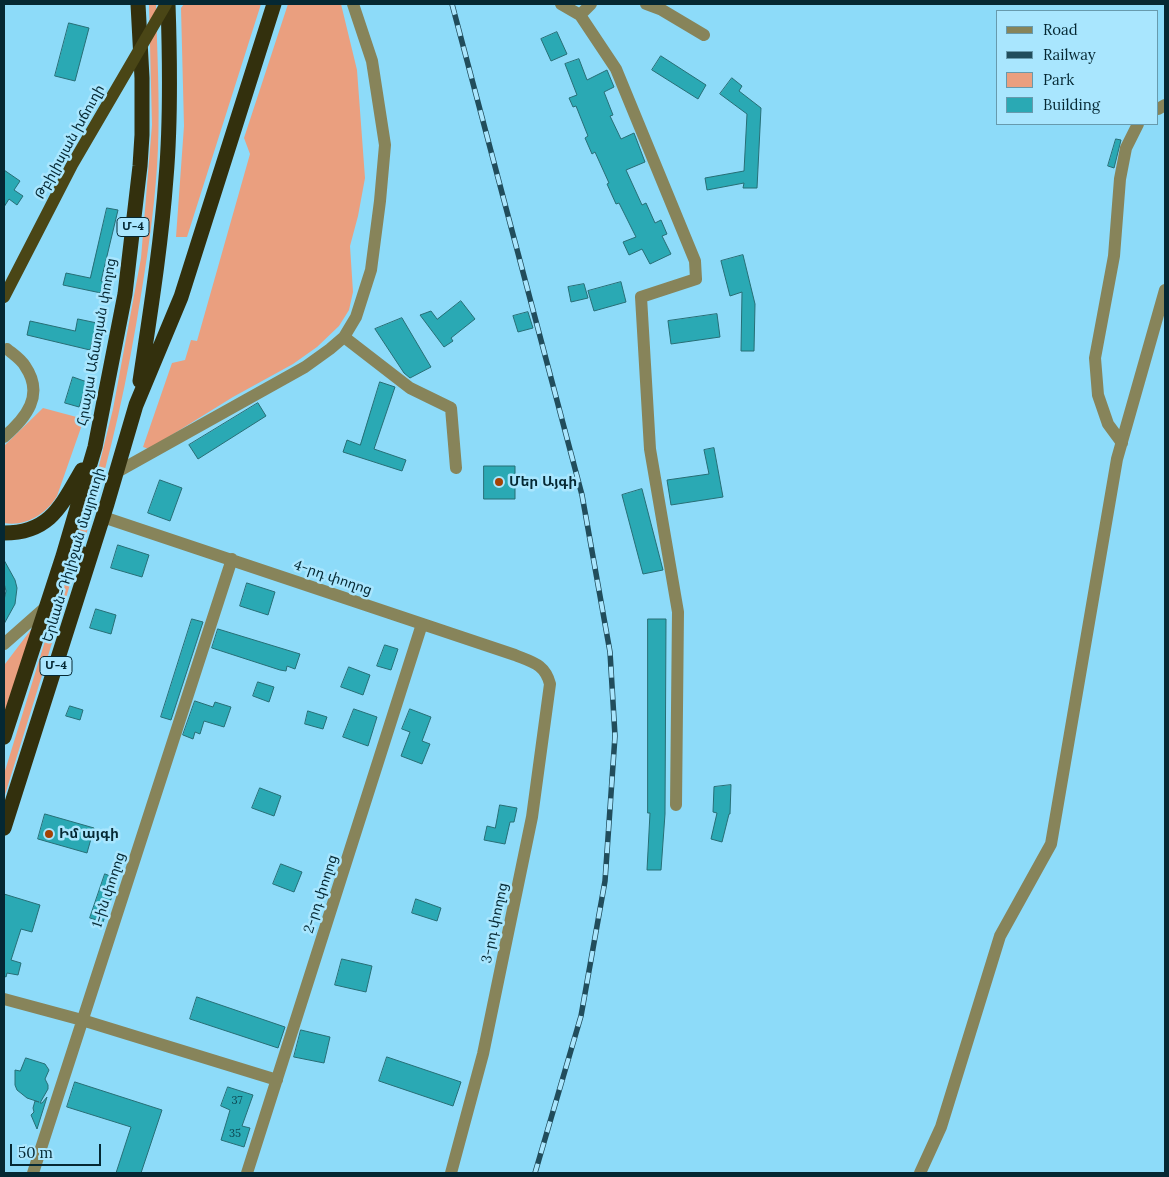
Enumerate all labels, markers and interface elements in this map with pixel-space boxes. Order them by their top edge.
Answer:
legend [996,10,1159,125]
text: Road [1043,20,1078,39]
text: Railway [1043,45,1096,64]
text: Park [1043,70,1074,89]
street label: Թբիլիսյան խճուղի [32,82,108,202]
text: Building [1043,95,1100,114]
road number: Մ-4 [117,218,149,236]
street label: Հրաչյա Աճառյան փողոց [74,257,120,427]
street label: Երևան-Դիլիջան մայրուղի [39,466,109,644]
place label: Մեր Այգի [509,474,577,490]
marker: Մեր Այգի [493,476,505,488]
street label: 4-րդ փողոց [292,557,374,599]
road number: Մ-4 [40,656,72,676]
place label: Իմ այգի [59,826,119,842]
marker: Իմ այգի [43,828,55,840]
street label: 1-ին փողոց [89,850,129,930]
street label: 2-րդ փողոց [300,853,342,935]
street label: 3-րդ փողոց [478,881,512,965]
house number: 37 [232,1094,242,1108]
house number: 35 [229,1127,241,1141]
scale bar [12,1134,104,1166]
text: 50 m [18,1143,53,1162]

